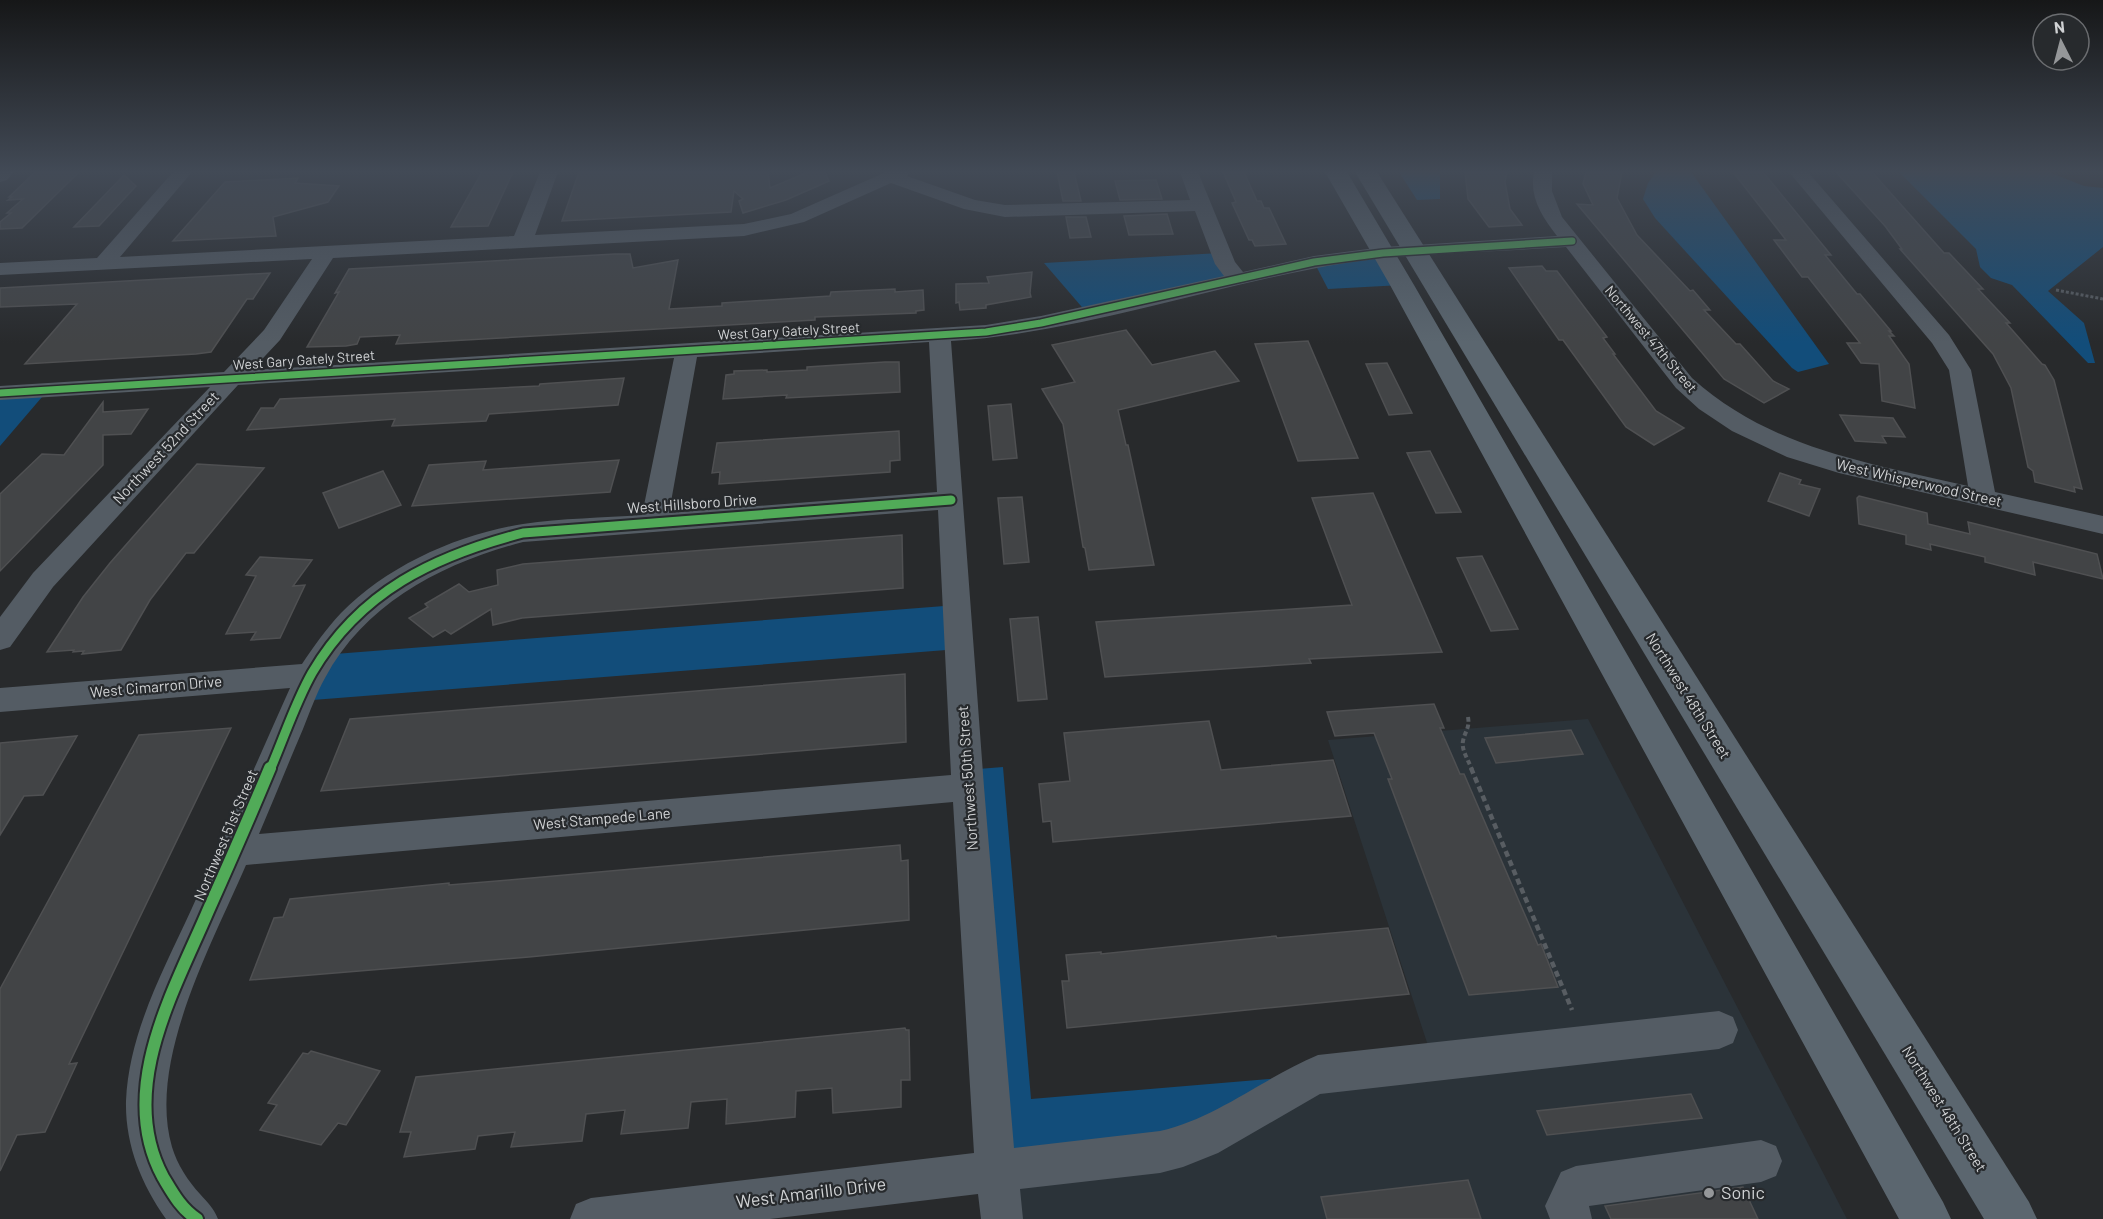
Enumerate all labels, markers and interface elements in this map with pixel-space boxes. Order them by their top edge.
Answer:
north arrow [2031,12,2091,72]
text: N [2053,17,2066,37]
street label: Northwest 47th Street [1602,282,1701,396]
street label: West Gary Gately Street [717,318,861,343]
street label: West Gary Gately Street [232,346,376,373]
street label: Northwest 52nd Street [108,387,222,507]
street label: West Whisperwood Street [1835,454,2004,510]
street label: West Hillsboro Drive [626,489,757,517]
street label: Northwest 48th Street [1643,629,1735,762]
street label: West Cimarron Drive [89,671,223,701]
street label: Northwest 50th Street [953,705,981,851]
street label: Northwest 51st Street [189,766,261,903]
street label: West Stampede Lane [533,803,671,833]
street label: Northwest 48th Street [1899,1042,1991,1175]
street label: West Amarillo Drive [735,1172,887,1212]
place label: Sonic [1721,1181,1765,1203]
marker: Sonic [1702,1186,1716,1200]

